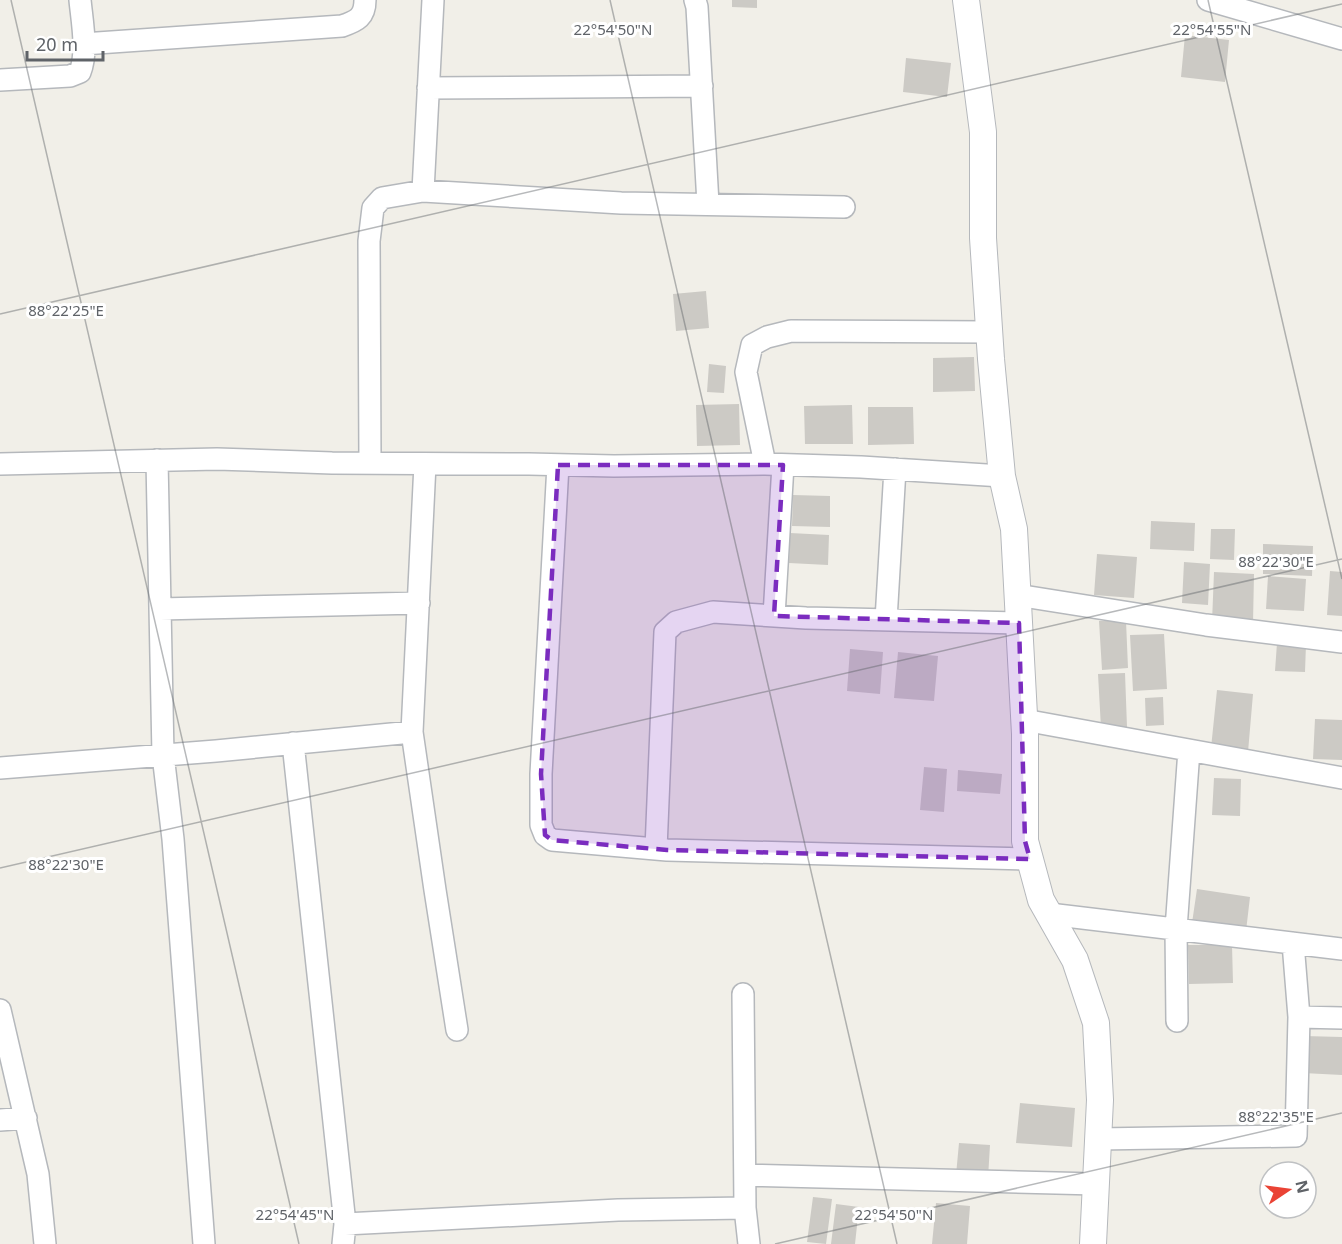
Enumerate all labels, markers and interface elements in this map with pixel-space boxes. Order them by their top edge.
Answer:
text: 22°54'50"N [574,19,652,39]
text: 22°54'55"N [1173,19,1251,39]
scale bar [27,24,104,62]
text: 20 m [36,32,78,56]
text: 88°22'25"E [28,300,104,320]
text: 88°22'30"E [1238,551,1314,571]
text: 88°22'30"E [28,854,104,874]
text: 88°22'35"E [1238,1106,1314,1126]
north arrow [1258,1160,1318,1220]
text: N [1290,1178,1315,1195]
text: 22°54'45"N [256,1204,334,1224]
text: 22°54'50"N [855,1204,933,1224]

